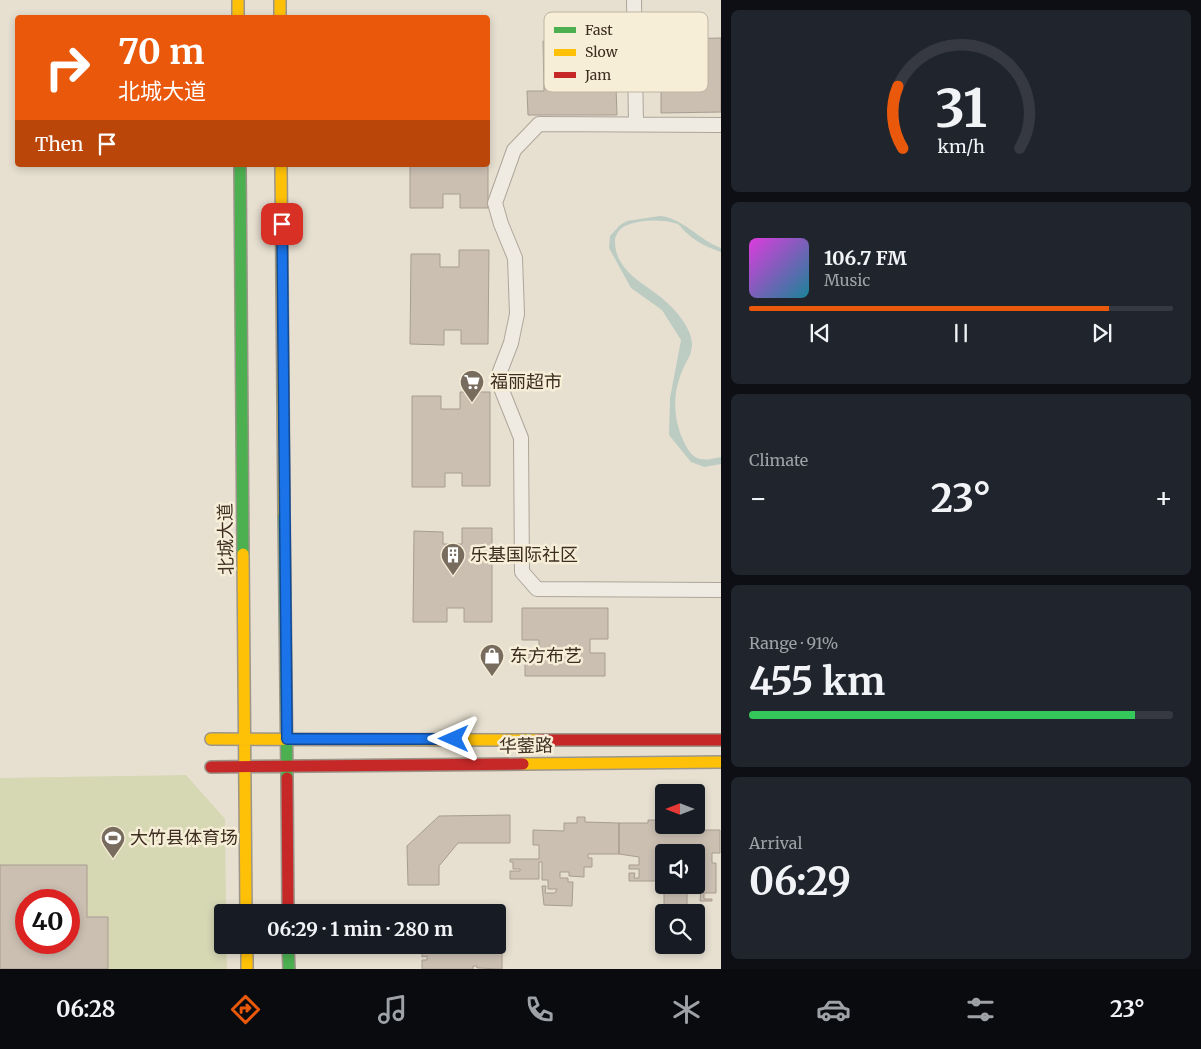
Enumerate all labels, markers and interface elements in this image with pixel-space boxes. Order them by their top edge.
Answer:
legend [544,12,708,92]
text: Fast [585,21,613,39]
text: 70 m [118,30,205,74]
icon: right [35,35,100,100]
text: Slow [585,43,618,61]
text: Jam [584,66,611,84]
text: 31 [935,76,987,141]
text: 北城大道 [118,77,206,105]
icon: arrive [93,130,121,158]
text: Then [35,132,83,156]
text: km/h [937,135,985,158]
pin [261,203,303,245]
icon: arrive [268,210,296,238]
text: 106.7 FM [824,246,907,270]
text: Music [824,270,870,290]
icon: previous [806,319,834,347]
icon: pause [947,319,975,347]
icon: next [1088,319,1116,347]
supermarket icon: 福丽超市 [459,369,485,403]
place label: 福丽超市 [490,370,562,393]
text: Climate [749,450,808,470]
text: 23° [931,475,991,522]
text: − [749,480,768,516]
text: + [1154,480,1173,516]
street label: 北城大道 [213,503,238,575]
building icon: 乐基国际社区 [440,542,466,576]
place label: 乐基国际社区 [470,543,578,566]
text: Range · 91% [749,633,838,653]
shop icon: 东方布艺 [479,643,505,677]
place label: 东方布艺 [510,644,582,667]
text: 455 km [749,658,885,705]
position arrow [427,712,479,764]
street label: 华蓥路 [499,734,553,757]
north arrow [655,784,705,834]
map controls [655,784,705,954]
sports icon: 大竹县体育场 [100,825,126,859]
place label: 大竹县体育场 [130,826,238,849]
text: Arrival [749,833,802,853]
button: sound [655,844,705,894]
text: 06:29 [749,858,851,905]
speed limit sign: 40 [15,889,80,954]
button: search [655,904,705,954]
text: 06:29 · 1 min · 280 m [267,917,453,941]
icon: directions [228,992,263,1027]
icon: music [375,992,410,1027]
icon: phone [522,992,557,1027]
icon: climate [669,992,704,1027]
icon: car [816,992,851,1027]
icon: filters [963,992,998,1027]
text: 06:28 [56,995,115,1023]
text: 23° [1110,995,1145,1023]

